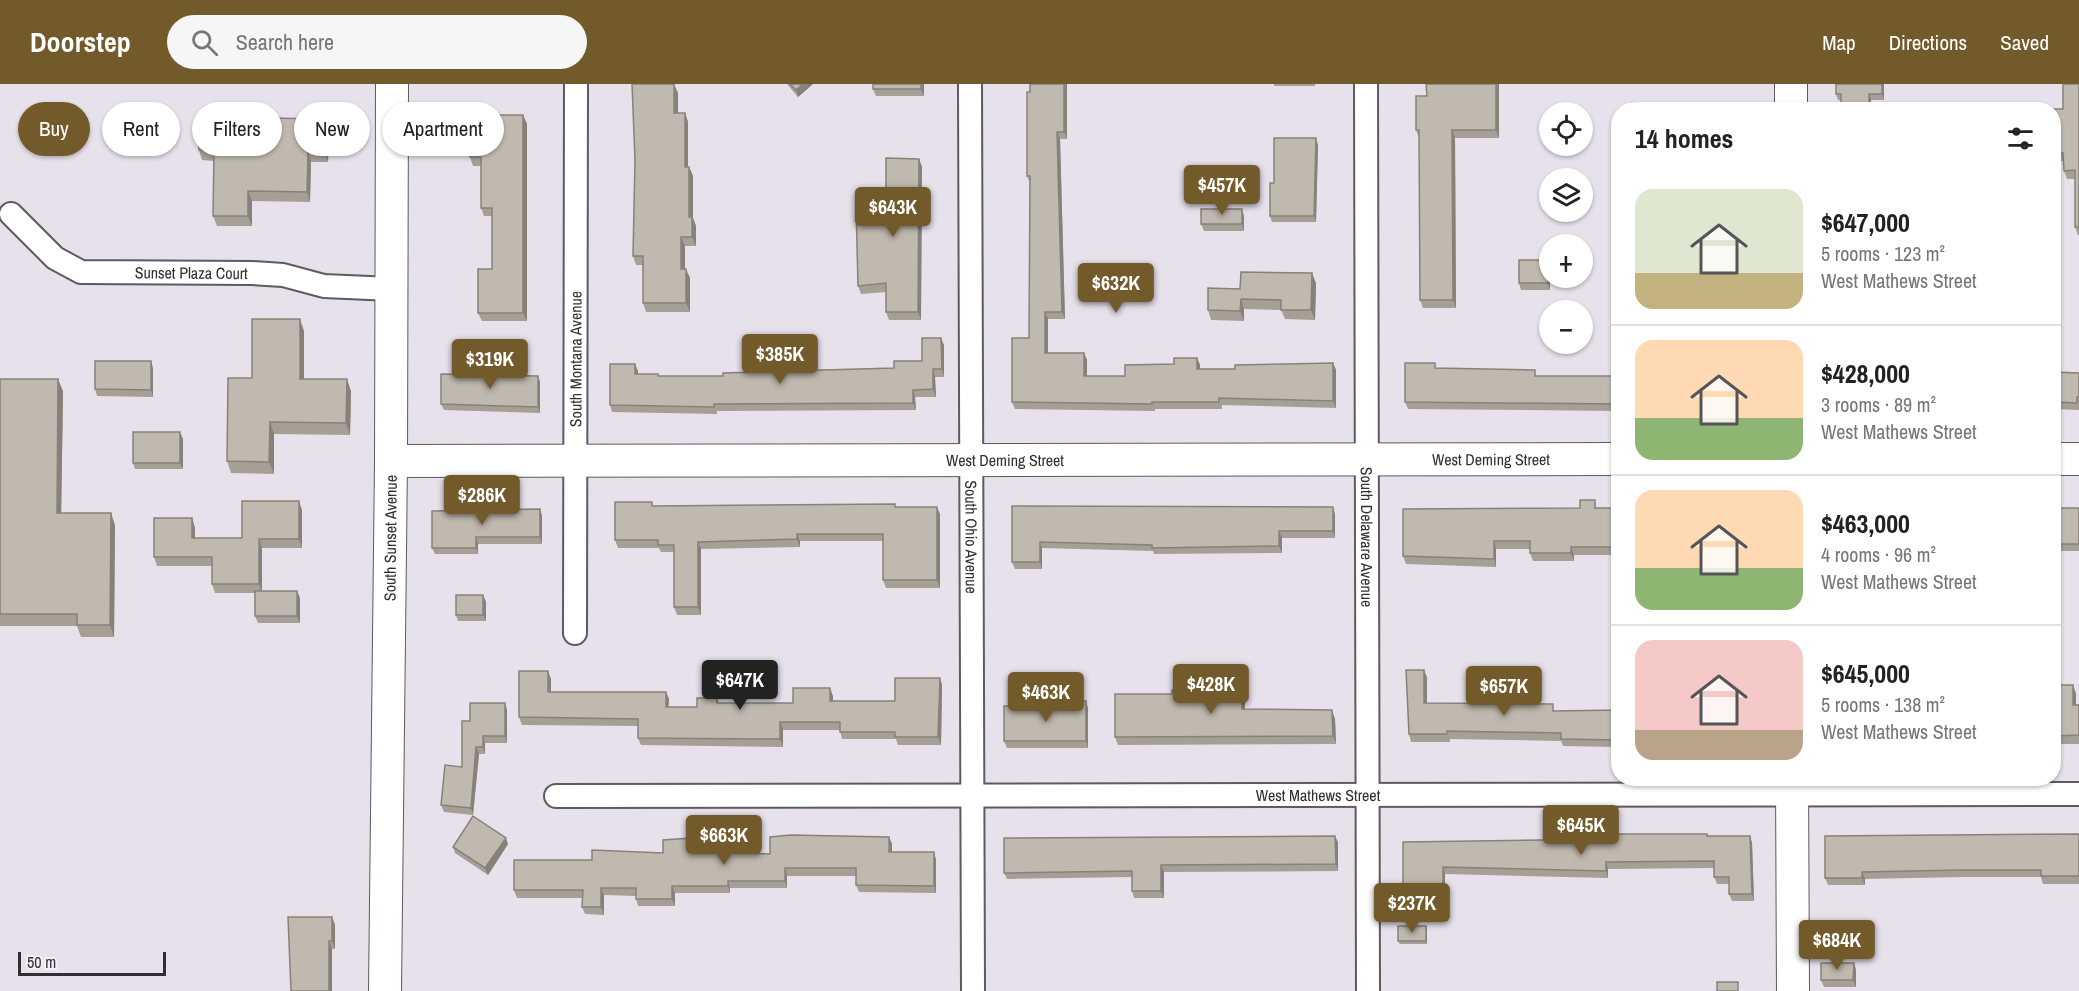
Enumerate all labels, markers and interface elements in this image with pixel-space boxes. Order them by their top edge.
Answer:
search box [167,15,587,69]
text: Doorstep [30,23,131,61]
icon: search [188,26,221,59]
text: Search here [236,27,334,57]
text: Map [1822,28,1856,57]
text: Directions [1889,28,1967,57]
text: Saved [2000,28,2049,57]
chip: Buy [18,102,90,156]
chip: Rent [102,102,180,156]
chip: Filters [192,102,282,156]
chip: New [294,102,370,156]
chip: Apartment [382,102,504,156]
map controls [1539,102,1593,354]
button: locate [1539,102,1593,156]
text: 14 homes [1635,121,1733,156]
icon: filters [2004,122,2037,155]
pin: $457K [1180,165,1264,216]
button: layers [1539,168,1593,222]
text: $457K [1198,171,1246,198]
pin: $643K [851,187,935,238]
text: $643K [869,193,917,220]
text: $647,000 [1821,205,1910,240]
icon: home [1683,213,1755,285]
button: + [1539,234,1593,288]
text: 5 rooms · 123 m² [1821,240,1945,267]
street label: Sunset Plaza Court [135,261,248,284]
pin: $632K [1074,263,1158,314]
text: West Mathews Street [1821,267,1977,294]
text: $632K [1092,269,1140,296]
street label: South Montana Avenue [564,291,587,427]
button: − [1539,300,1593,354]
pin: $385K [738,334,822,385]
pin: $319K [448,339,532,390]
text: $385K [756,340,804,367]
text: $319K [466,345,514,372]
text: $428,000 [1821,356,1910,391]
icon: home [1683,364,1755,436]
text: 3 rooms · 89 m² [1821,391,1936,418]
text: West Mathews Street [1821,418,1977,445]
street label: West Deming Street [1432,448,1550,470]
street label: West Deming Street [946,449,1064,471]
street label: South Delaware Avenue [1356,467,1378,607]
street label: South Sunset Avenue [378,475,402,601]
pin: $286K [440,475,524,526]
street label: South Ohio Avenue [960,480,983,594]
text: $286K [458,481,506,508]
text: $463,000 [1821,506,1910,541]
icon: home [1683,514,1755,586]
text: 4 rooms · 96 m² [1821,541,1936,568]
text: West Mathews Street [1821,568,1977,595]
text: $645,000 [1821,656,1910,691]
pin: $647K [698,660,782,711]
pin: $428K [1169,664,1253,715]
icon: home [1683,664,1755,736]
text: $647K [716,666,764,693]
pin: $657K [1462,666,1546,717]
text: $428K [1187,670,1235,697]
pin: $463K [1004,672,1088,723]
text: $657K [1480,672,1528,699]
text: $463K [1022,678,1070,705]
text: 5 rooms · 138 m² [1821,691,1945,718]
text: West Mathews Street [1821,718,1977,745]
street label: West Mathews Street [1256,784,1381,806]
pin: $645K [1539,805,1623,856]
text: $645K [1557,811,1605,838]
pin: $663K [682,815,766,866]
text: $663K [700,821,748,848]
pin: $237K [1370,883,1454,934]
text: $237K [1388,889,1436,916]
pin: $684K [1795,920,1879,971]
text: $684K [1813,926,1861,953]
scale bar [18,949,166,976]
text: 50 m [27,951,56,973]

